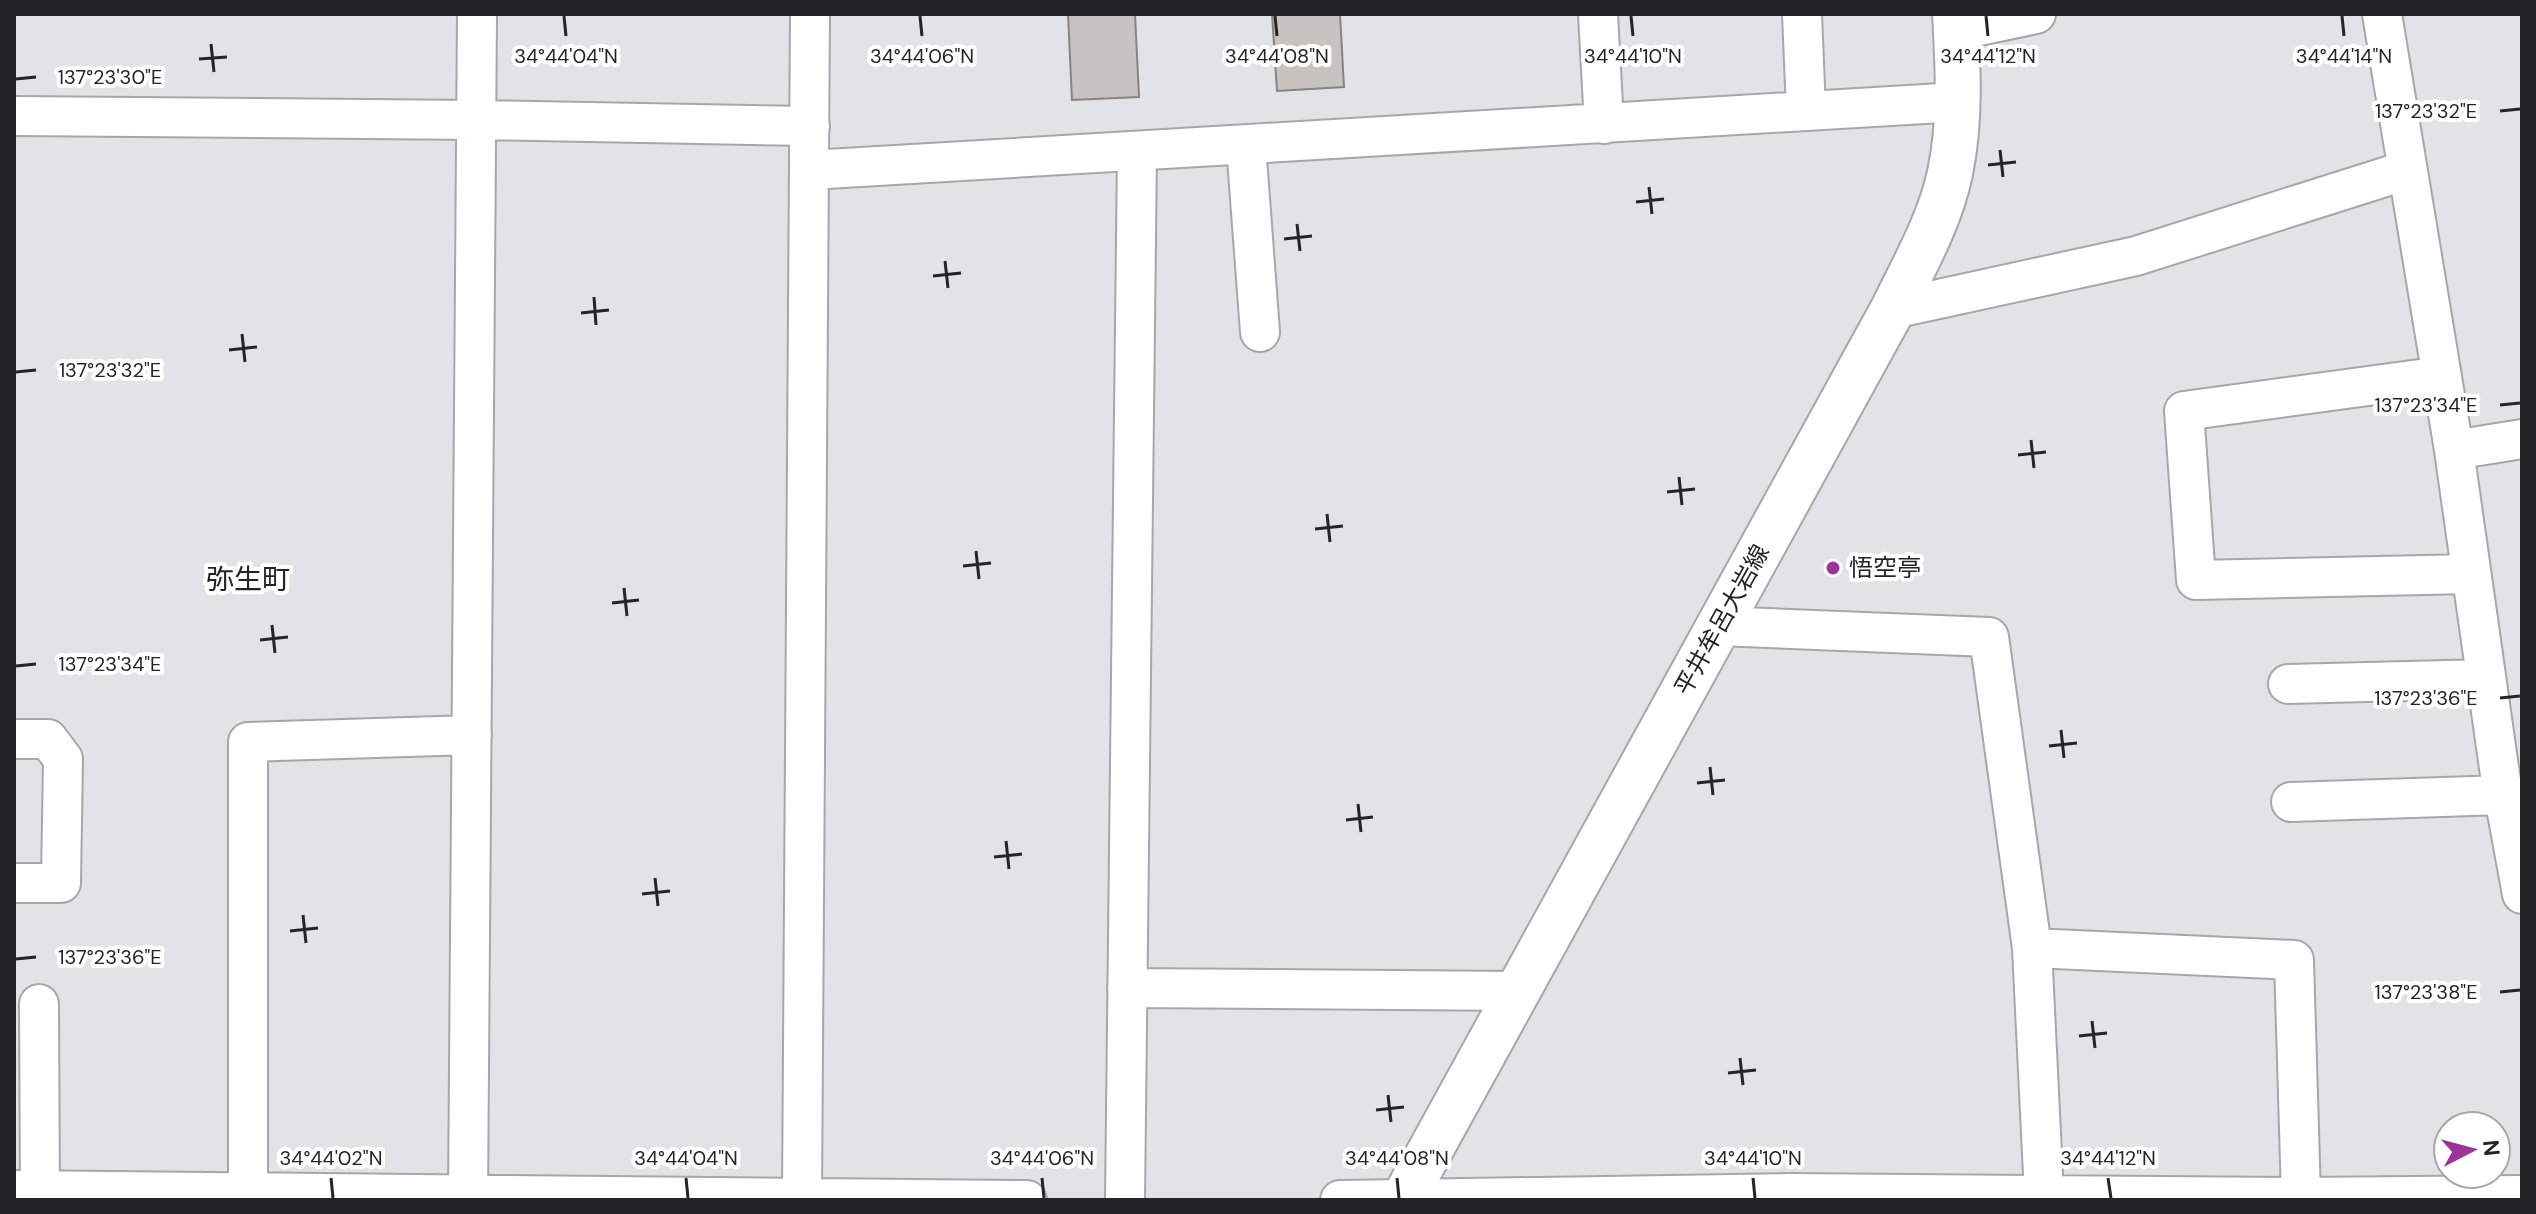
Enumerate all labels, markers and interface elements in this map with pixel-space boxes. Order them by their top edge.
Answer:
text: 34°44'04"N [514,43,618,69]
text: 34°44'06"N [870,43,974,69]
text: 34°44'08"N [1225,43,1329,69]
text: 34°44'10"N [1584,43,1682,69]
text: 34°44'12"N [1940,43,2036,69]
text: 34°44'14"N [2296,43,2392,69]
text: 137°23'30"E [58,64,162,90]
text: 137°23'32"E [2375,98,2477,124]
text: 137°23'32"E [59,357,161,383]
text: 137°23'34"E [2375,392,2477,418]
street label: 平井牟呂大岩線 [1667,539,1776,701]
place label: 悟空亭 [1849,552,1921,583]
marker: 悟空亭 [1824,559,1842,577]
district label: 弥生町 [206,561,290,598]
text: 137°23'34"E [59,651,161,677]
text: 137°23'36"E [2374,685,2478,711]
text: 137°23'36"E [58,944,162,970]
text: 137°23'38"E [2375,979,2477,1005]
north arrow [2432,1110,2512,1190]
text: N [2476,1138,2507,1157]
text: 34°44'02"N [280,1145,382,1171]
text: 34°44'04"N [634,1145,738,1171]
text: 34°44'06"N [990,1145,1094,1171]
text: 34°44'08"N [1345,1145,1449,1171]
text: 34°44'10"N [1704,1145,1802,1171]
text: 34°44'12"N [2060,1145,2156,1171]

